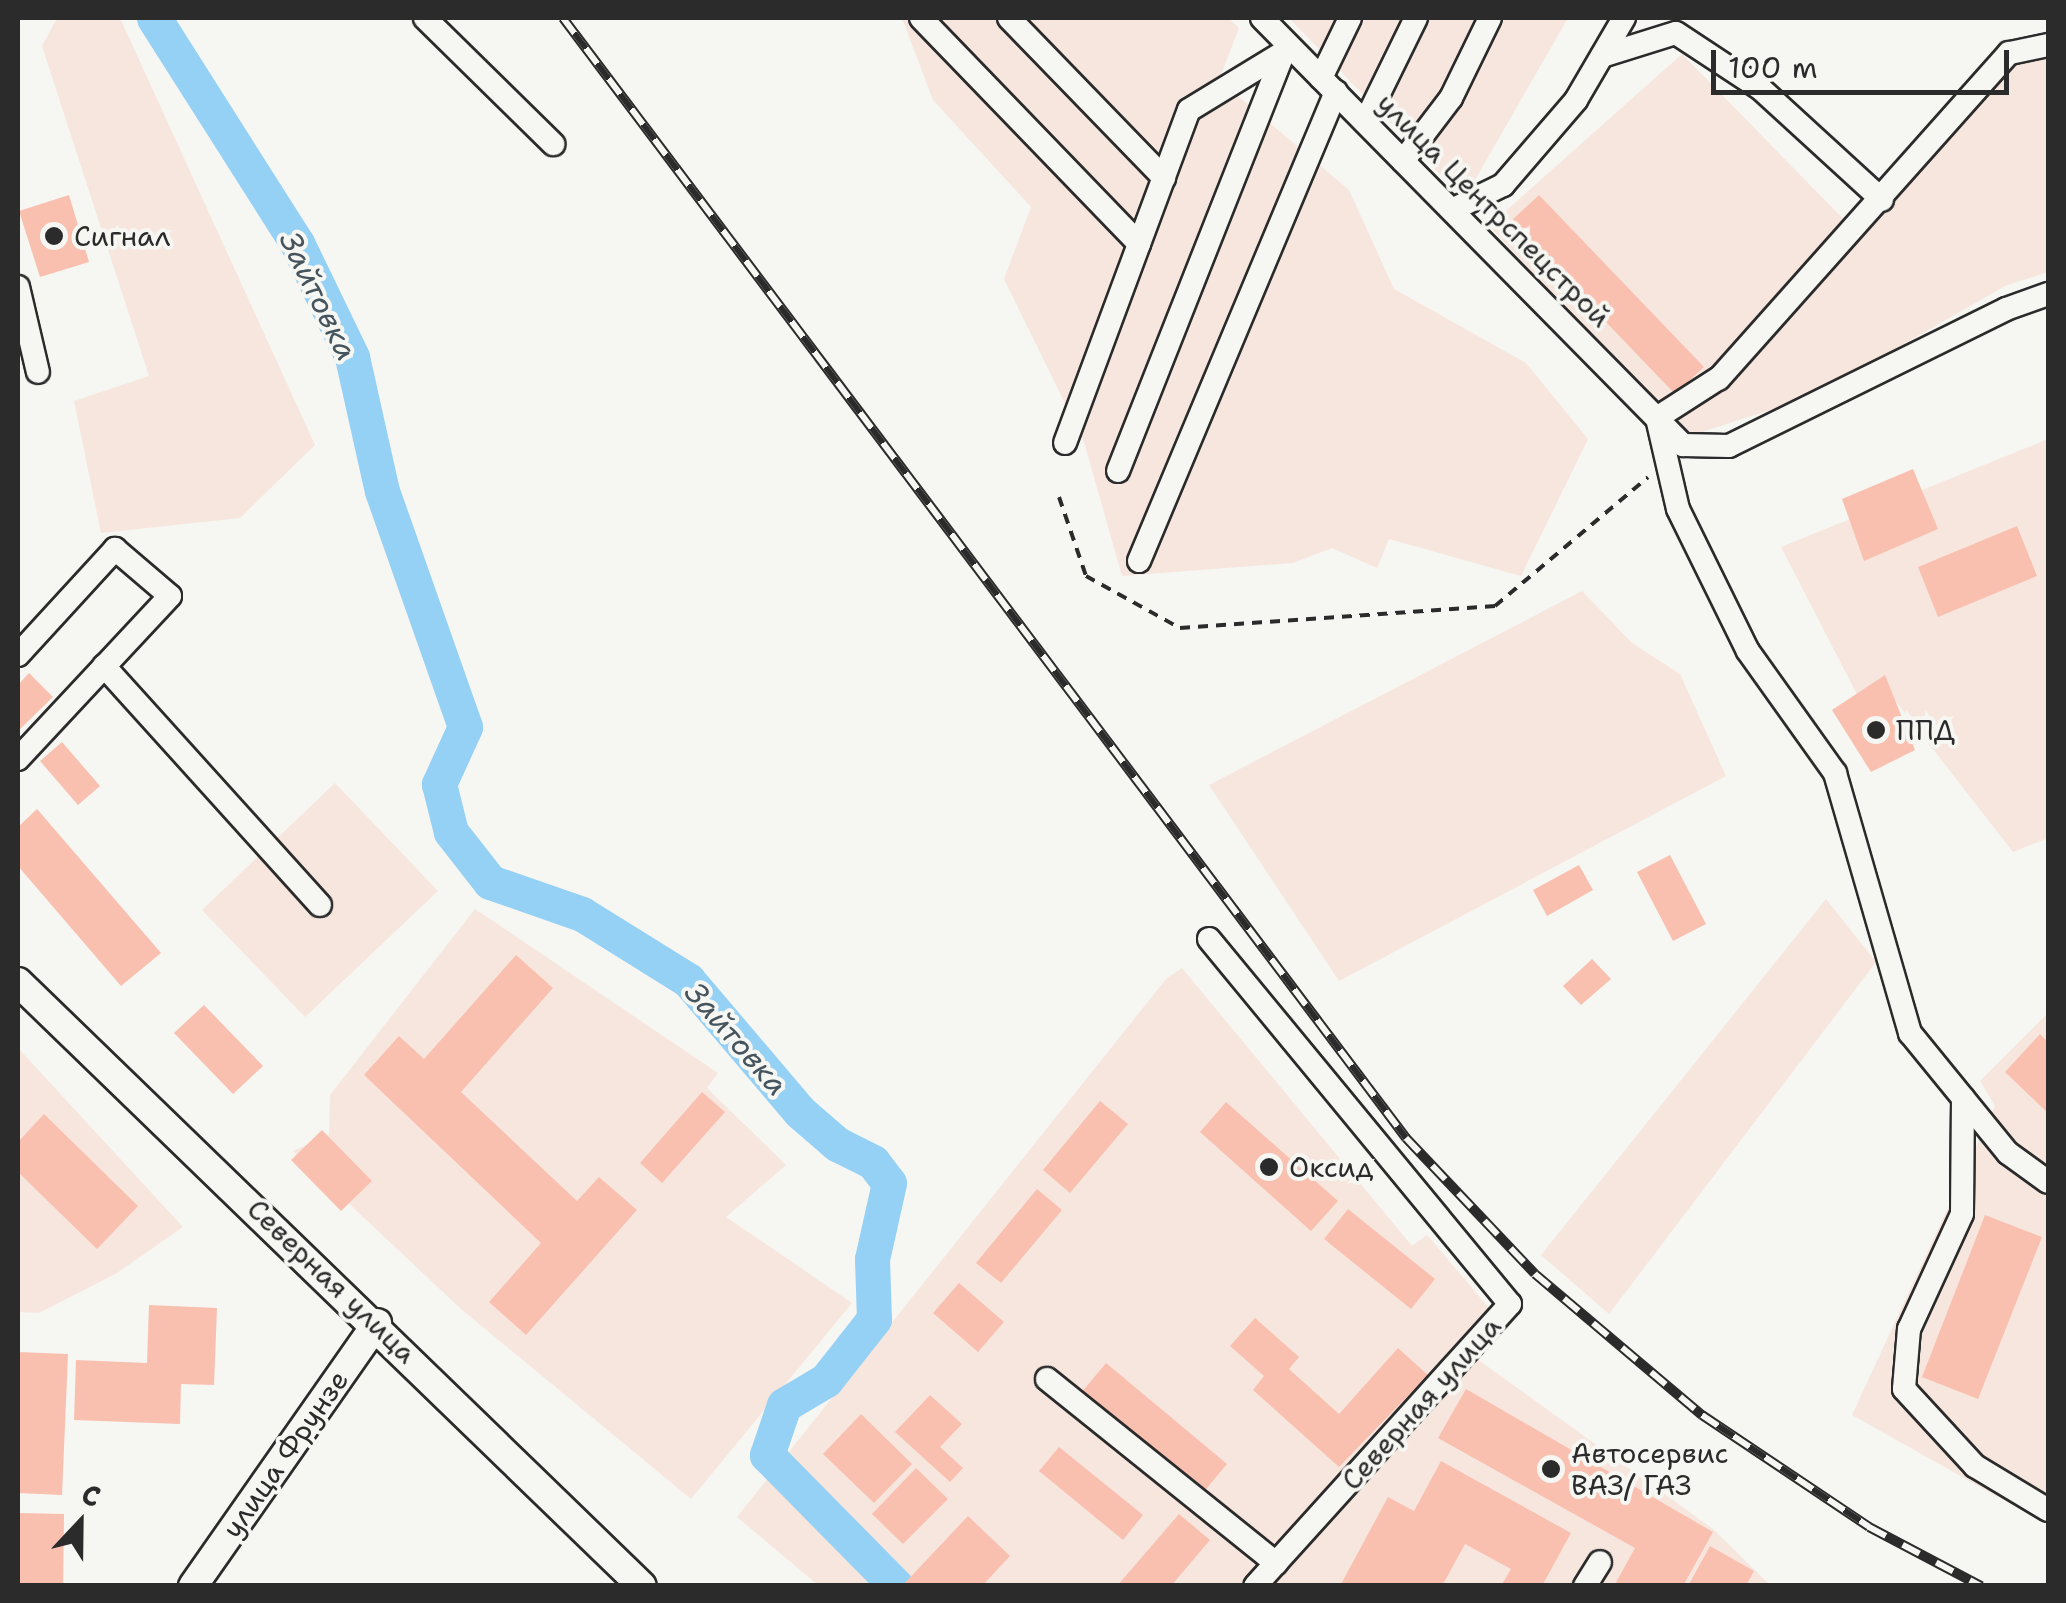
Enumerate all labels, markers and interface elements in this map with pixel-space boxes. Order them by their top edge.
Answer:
scale bar [1716,30,2014,92]
text: 100 m [1728,47,1818,88]
street label: улица Центрспецстрой [1370,86,1618,334]
place label: Сигнал [74,219,170,253]
marker: Сигнал [43,225,65,247]
water label: Зайтовка [271,226,365,366]
place label: ППД [1896,713,1955,747]
marker: ППД [1865,719,1887,741]
water label: Зайтовка [677,975,795,1103]
place label: Оксид [1289,1150,1374,1184]
marker: Оксид [1258,1156,1280,1178]
street label: Северная улица [241,1192,423,1370]
street label: Северная улица [1334,1309,1508,1497]
street label: улица Фрунзе [215,1364,355,1544]
place label: Автосервис ВАЗ/ ГАЗ [1571,1436,1729,1502]
marker: Автосервис ВАЗ/ ГАЗ [1540,1458,1562,1480]
north arrow [30,1473,130,1573]
text: С [76,1474,106,1516]

